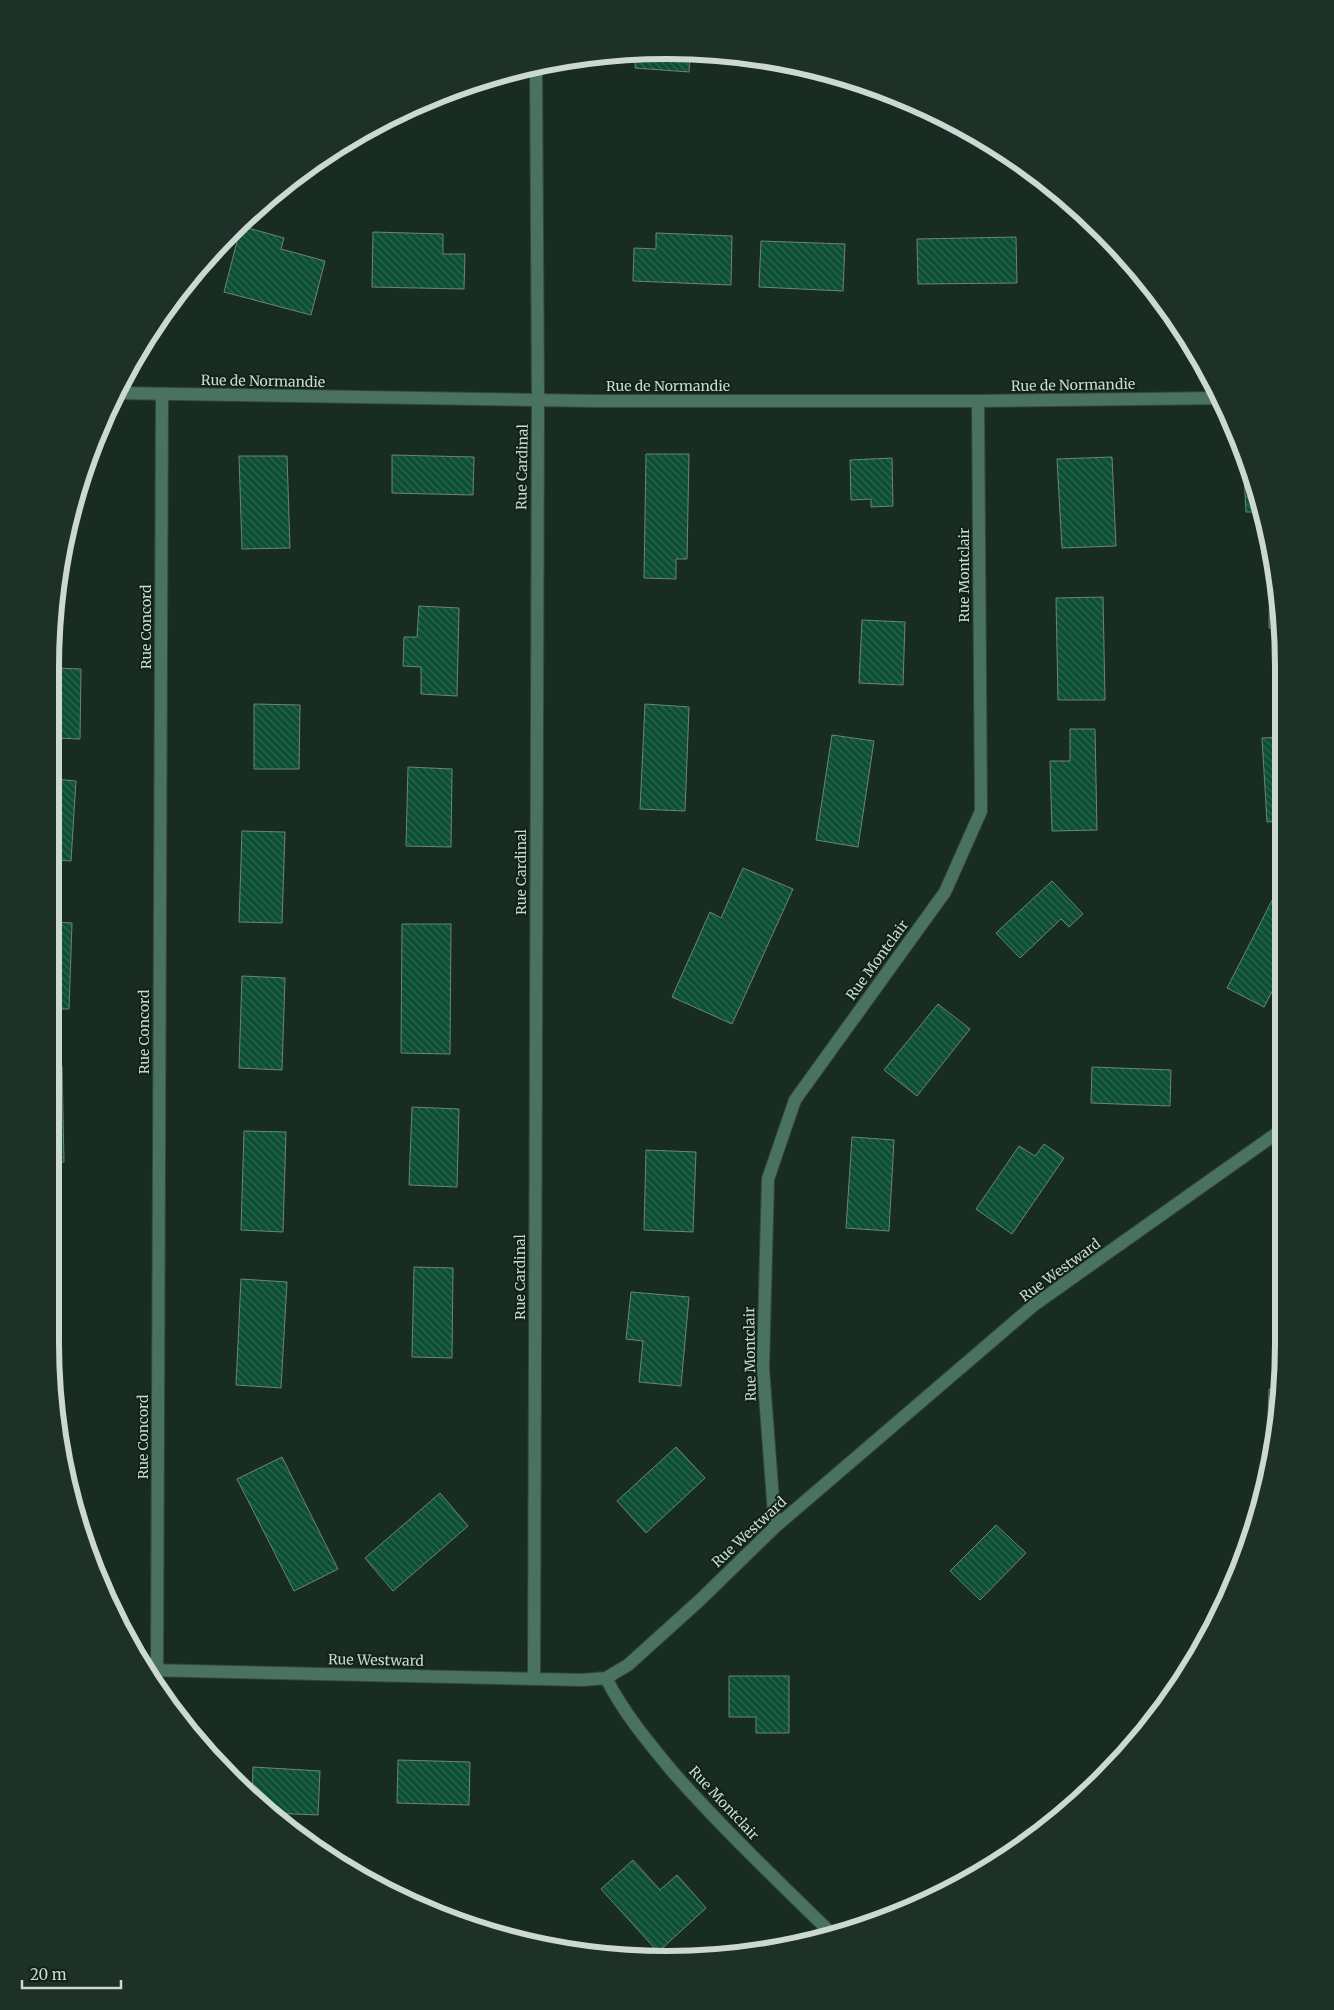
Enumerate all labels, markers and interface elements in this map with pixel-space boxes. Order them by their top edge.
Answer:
street label: Rue de Normandie [201,371,325,391]
street label: Rue de Normandie [1011,375,1135,395]
street label: Rue de Normandie [606,377,730,395]
street label: Rue Cardinal [512,423,532,510]
street label: Rue Montclair [955,528,973,622]
street label: Rue Concord [137,584,155,669]
street label: Rue Cardinal [512,828,530,915]
street label: Rue Montclair [842,916,912,1004]
street label: Rue Concord [135,989,153,1074]
street label: Rue Cardinal [511,1233,529,1320]
street label: Rue Westward [1016,1234,1104,1305]
street label: Rue Montclair [740,1306,760,1402]
street label: Rue Concord [134,1394,152,1479]
street label: Rue Westward [708,1492,791,1571]
street label: Rue Westward [328,1650,425,1670]
street label: Rue Montclair [685,1762,763,1844]
scale bar [22,1958,121,1990]
text: 20 m [30,1965,67,1984]

